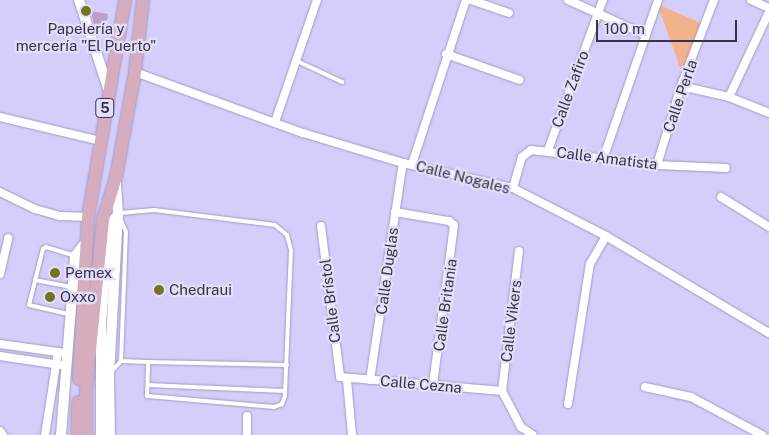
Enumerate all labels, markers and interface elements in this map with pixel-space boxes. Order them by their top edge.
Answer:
marker: Papelería y mercería "El Puerto" [80,5,92,17]
scale bar [599,10,740,42]
place label: Papelería y mercería "El Puerto" [16,19,156,54]
text: 100 m [604,20,645,37]
street label: Calle Zafiro [548,48,592,130]
street label: Calle Perla [659,57,701,135]
road number: 5 [95,96,115,120]
street label: Calle Amatista [555,143,659,173]
street label: Calle Nogales [414,157,512,197]
street label: Calle Duglas [372,226,402,316]
street label: Calle Britania [430,257,460,353]
street label: Calle Brístol [316,258,344,344]
place label: Pemex [65,264,112,282]
marker: Pemex [49,267,61,279]
street label: Calle Vikers [497,279,525,363]
place label: Chedraui [169,281,232,299]
marker: Chedraui [153,284,165,296]
place label: Oxxo [60,288,96,306]
marker: Oxxo [44,291,56,303]
street label: Calle Cezna [379,371,463,397]

